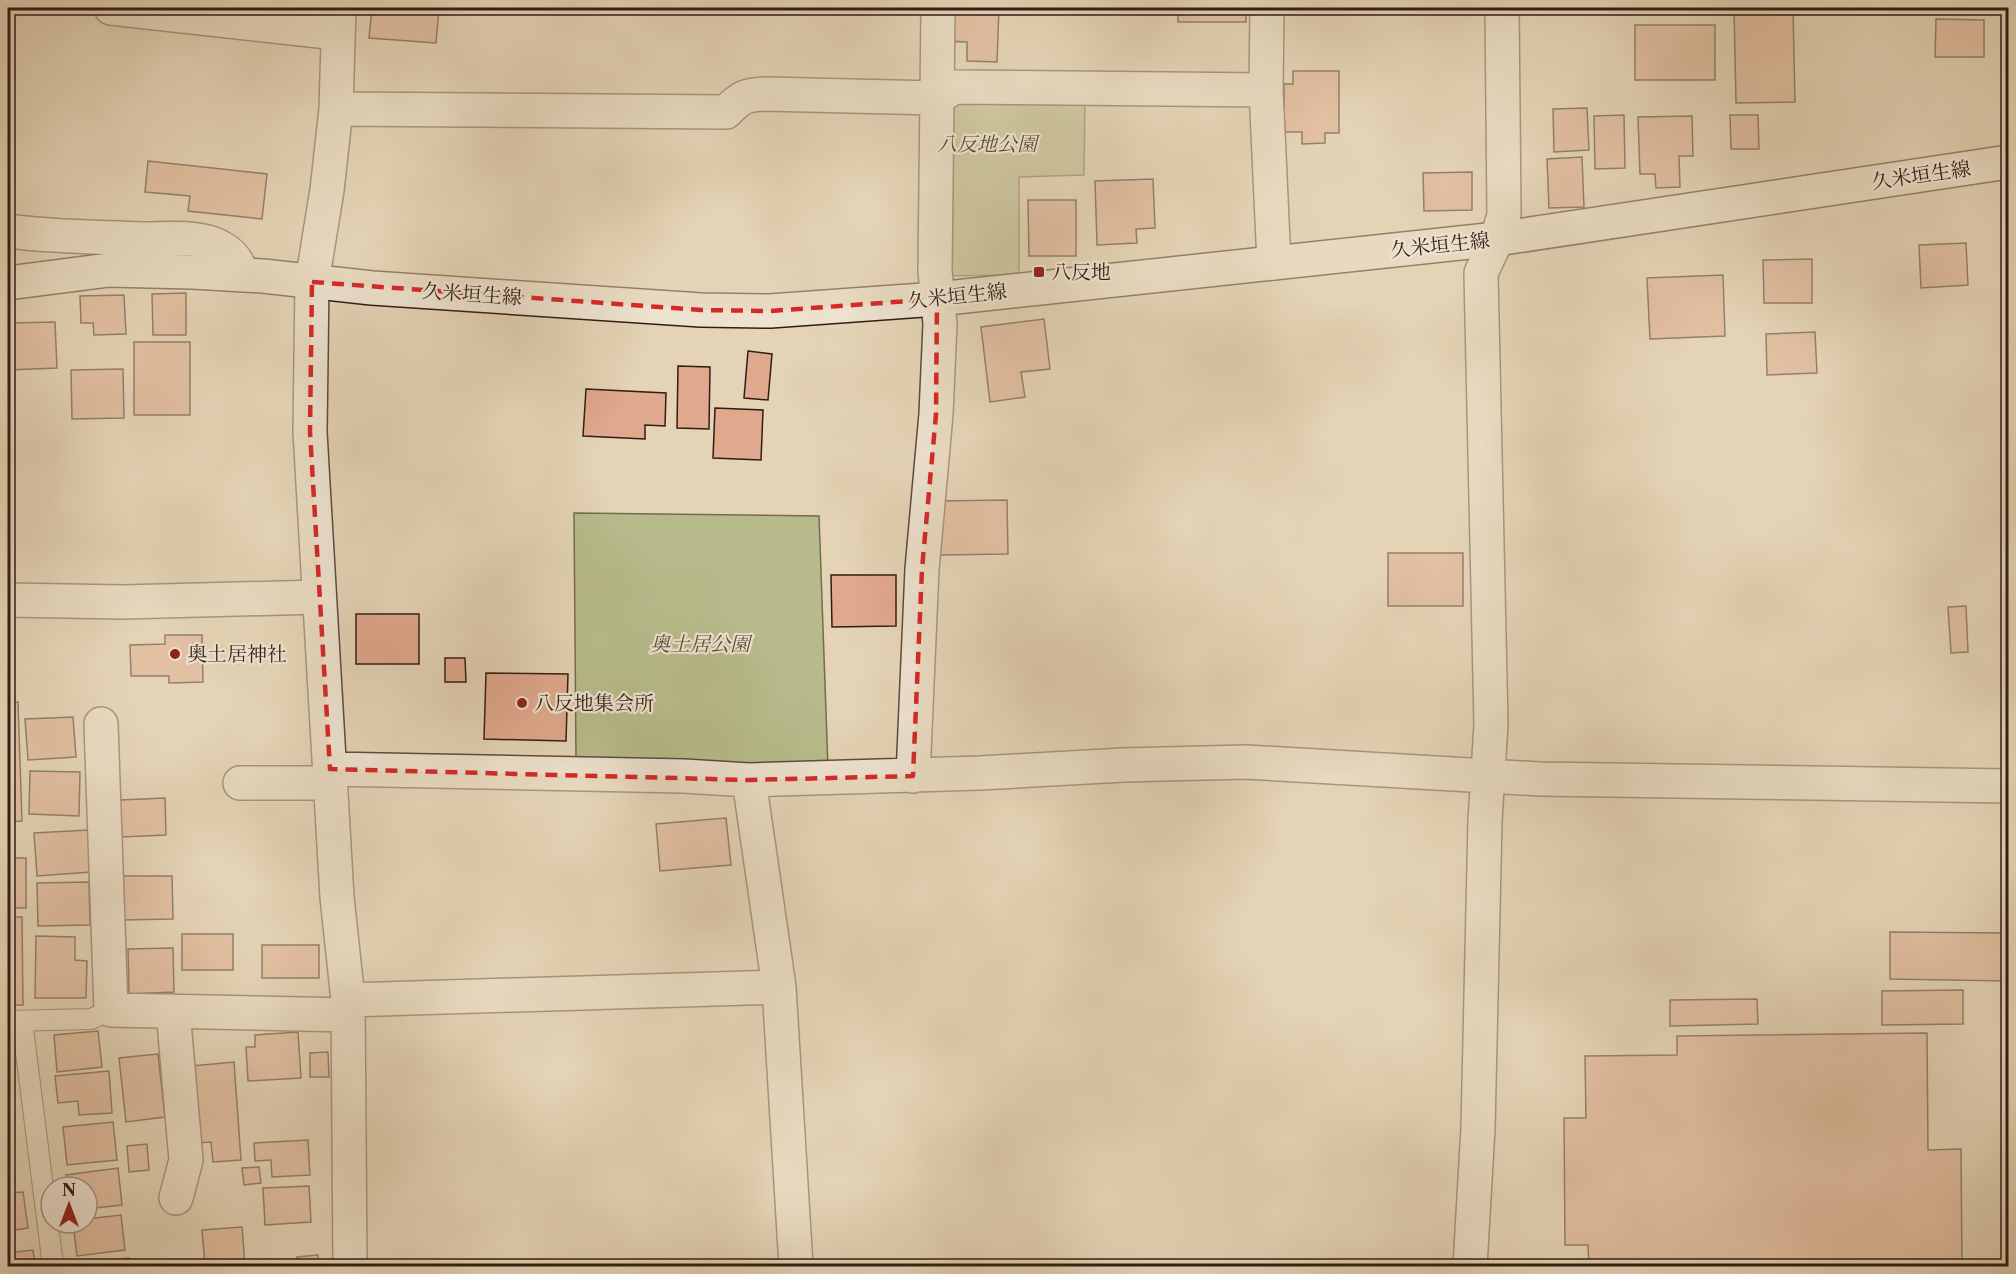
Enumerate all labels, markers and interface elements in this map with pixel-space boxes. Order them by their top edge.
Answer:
park label: 八反地公園 [937,132,1040,156]
street label: 久米垣生線 [1870,156,1972,194]
street label: 久米垣生線 [1389,228,1491,262]
place label: 八反地 [1051,260,1111,284]
marker: 八反地 [1032,265,1046,279]
street label: 久米垣生線 [421,279,523,309]
street label: 久米垣生線 [906,279,1008,313]
park label: 奥土居公園 [650,632,753,656]
place label: 奥土居神社 [187,642,287,666]
marker: 奥土居神社 [168,647,182,661]
place label: 八反地集会所 [534,691,654,715]
marker: 八反地集会所 [515,696,529,710]
north arrow [39,1175,99,1235]
text: N [62,1180,76,1200]

